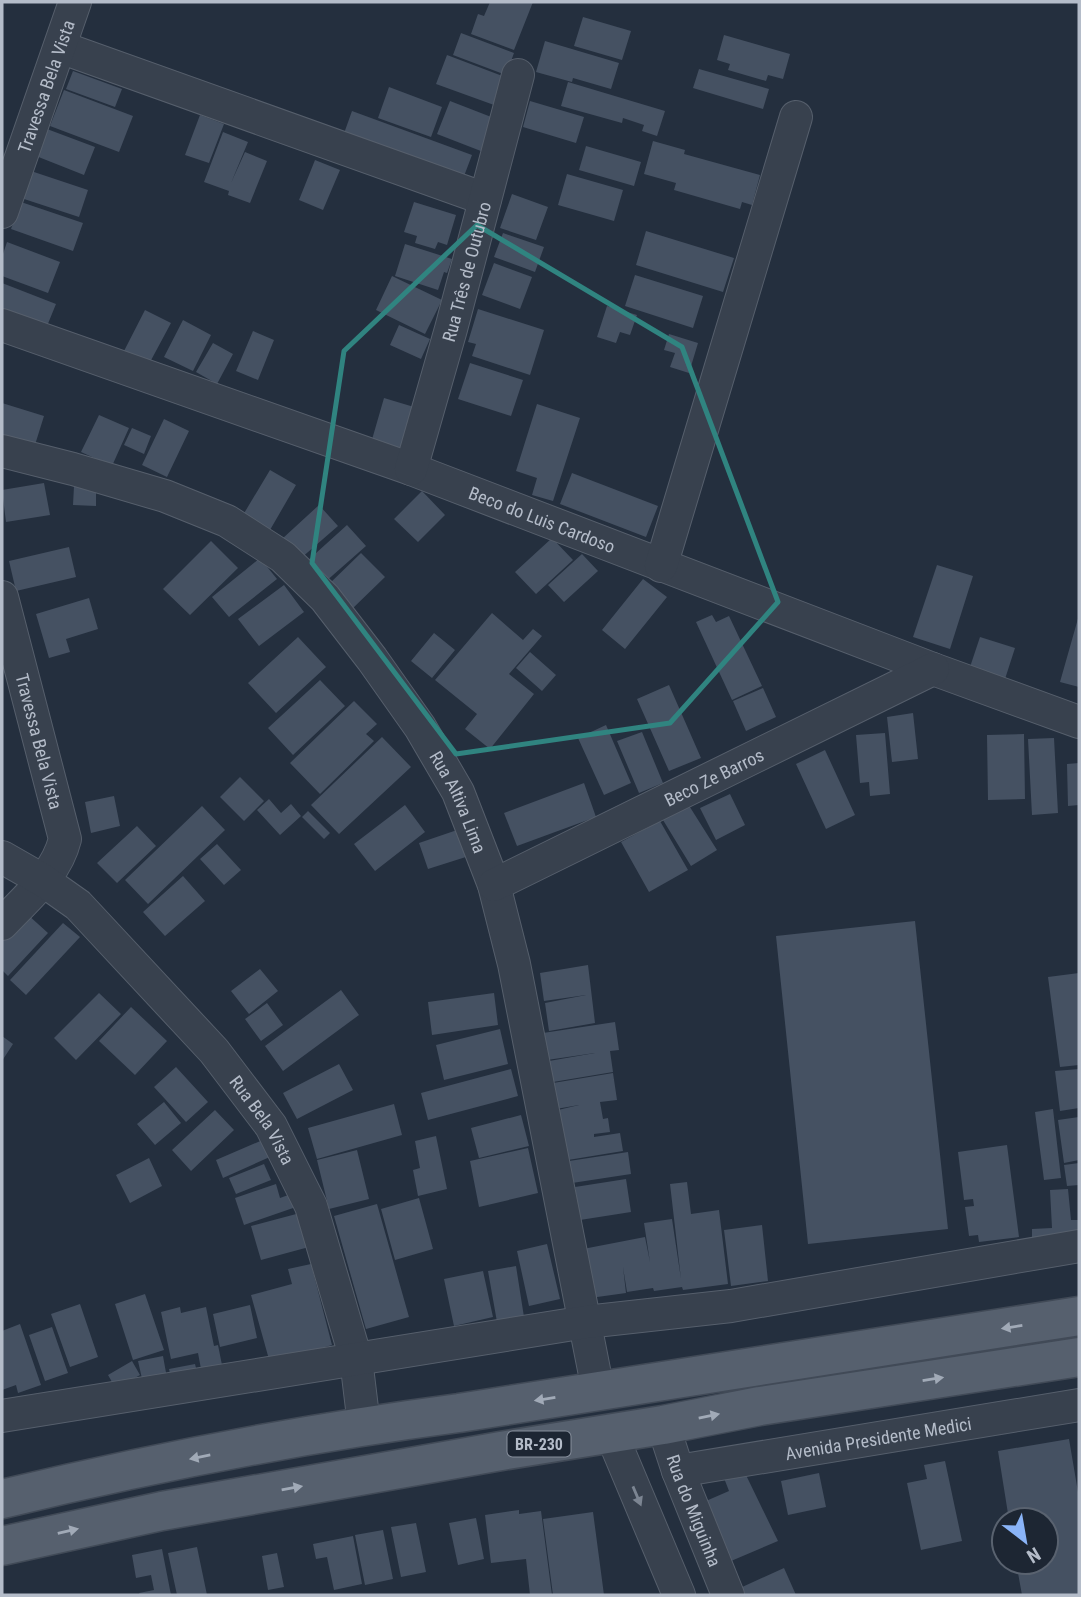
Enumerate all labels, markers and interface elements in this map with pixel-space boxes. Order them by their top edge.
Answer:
street label: Travessa Bela Vista [13,17,78,156]
street label: Rua Três de Outubro [437,199,495,344]
street label: Beco do Luis Cardoso [466,482,618,557]
street label: Travessa Bela Vista [12,671,67,811]
street label: Beco Ze Barros [661,744,767,810]
street label: Rua Altiva Lima [426,747,491,856]
street label: Rua Bela Vista [226,1071,299,1168]
one-way arrow [1001,1321,1023,1332]
one-way arrow [923,1374,945,1385]
one-way arrow [534,1394,556,1405]
one-way arrow [698,1410,720,1421]
street label: Avenida Presidente Medici [784,1412,973,1464]
road number: BR-230 [508,1432,570,1456]
one-way arrow [189,1452,211,1463]
street label: Rua do Miguinha [663,1452,726,1569]
one-way arrow [281,1482,303,1493]
one-way arrow [631,1486,643,1506]
north arrow [990,1506,1060,1576]
one-way arrow [57,1526,79,1537]
text: N [1023,1542,1044,1568]

